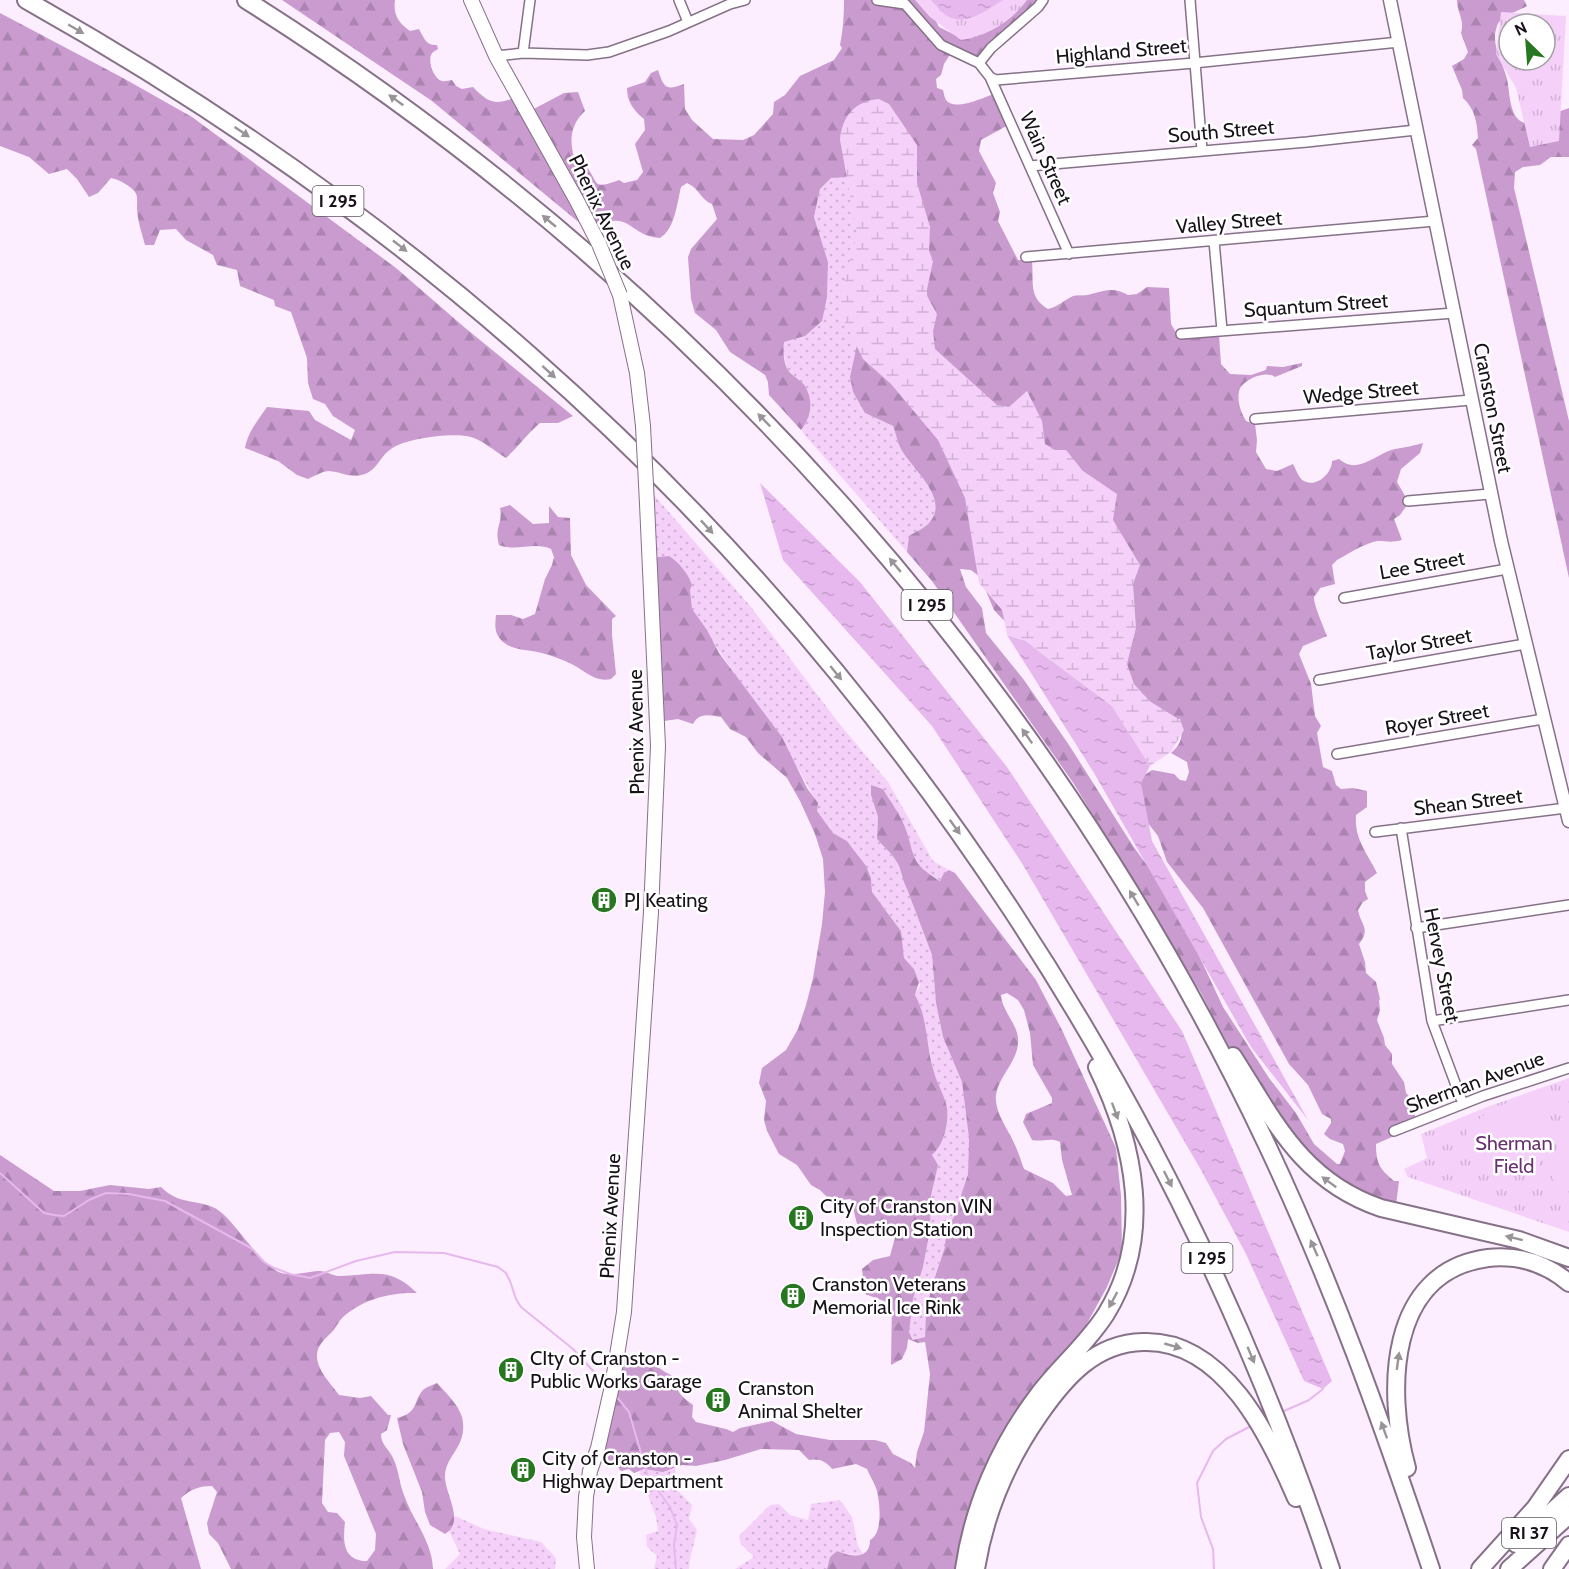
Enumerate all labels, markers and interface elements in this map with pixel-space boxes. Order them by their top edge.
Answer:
north arrow [1497,12,1557,72]
text: N [1512,18,1530,40]
one-way arrow [68,24,85,34]
street label: Highland Street [1054,33,1188,69]
one-way arrow [388,95,403,107]
street label: Wain Street [1015,108,1077,208]
street label: South Street [1167,114,1275,148]
one-way arrow [233,126,249,138]
street label: Phenix Avenue [564,150,640,274]
road number: I 295 [312,186,364,216]
street label: Valley Street [1175,205,1283,239]
one-way arrow [541,214,557,227]
one-way arrow [392,240,407,252]
street label: Squantum Street [1243,288,1389,322]
street label: Cranston Street [1469,341,1517,475]
one-way arrow [541,365,556,378]
street label: Wedge Street [1302,375,1420,409]
one-way arrow [757,413,771,428]
one-way arrow [699,519,713,533]
street label: Lee Street [1377,546,1467,584]
one-way arrow [889,558,902,573]
road number: I 295 [902,590,952,620]
street label: Taylor Street [1364,623,1474,665]
one-way arrow [829,665,842,680]
street label: Phenix Avenue [623,669,649,795]
street label: Royer Street [1383,698,1491,740]
one-way arrow [1021,728,1033,744]
street label: Shean Street [1412,783,1524,821]
one-way arrow [949,819,961,835]
building icon: PJ Keating [589,885,619,915]
place label: PJ Keating [624,888,708,912]
one-way arrow [1129,890,1140,906]
street label: Hervey Street [1419,906,1465,1025]
street label: Sherman Avenue [1403,1046,1547,1118]
one-way arrow [1111,1103,1121,1121]
park label: Sherman Field [1475,1131,1553,1178]
street label: Phenix Avenue [595,1153,625,1279]
one-way arrow [1163,1170,1173,1187]
one-way arrow [1321,1176,1337,1188]
place label: City of Cranston VIN Inspection Station [820,1194,993,1241]
building icon: City of Cranston VIN Inspection Station [786,1203,816,1233]
one-way arrow [1505,1233,1523,1243]
one-way arrow [1308,1239,1318,1257]
road number: I 295 [1182,1243,1232,1273]
place label: Cranston Veterans Memorial Ice Rink [812,1272,966,1319]
building icon: Cranston Veterans Memorial Ice Rink [778,1281,808,1311]
one-way arrow [1108,1292,1118,1309]
one-way arrow [1164,1342,1182,1351]
place label: CIty of Cranston - Public Works Garage [530,1346,702,1393]
one-way arrow [1246,1347,1256,1365]
one-way arrow [1393,1352,1402,1371]
building icon: CIty of Cranston - Public Works Garage [496,1355,526,1385]
place label: Cranston Animal Shelter [738,1376,863,1423]
building icon: Cranston Animal Shelter [703,1385,733,1415]
one-way arrow [1379,1421,1389,1439]
place label: City of Cranston - Highway Department [542,1446,723,1493]
building icon: City of Cranston - Highway Department [508,1455,538,1485]
road number: RI 37 [1502,1518,1556,1548]

